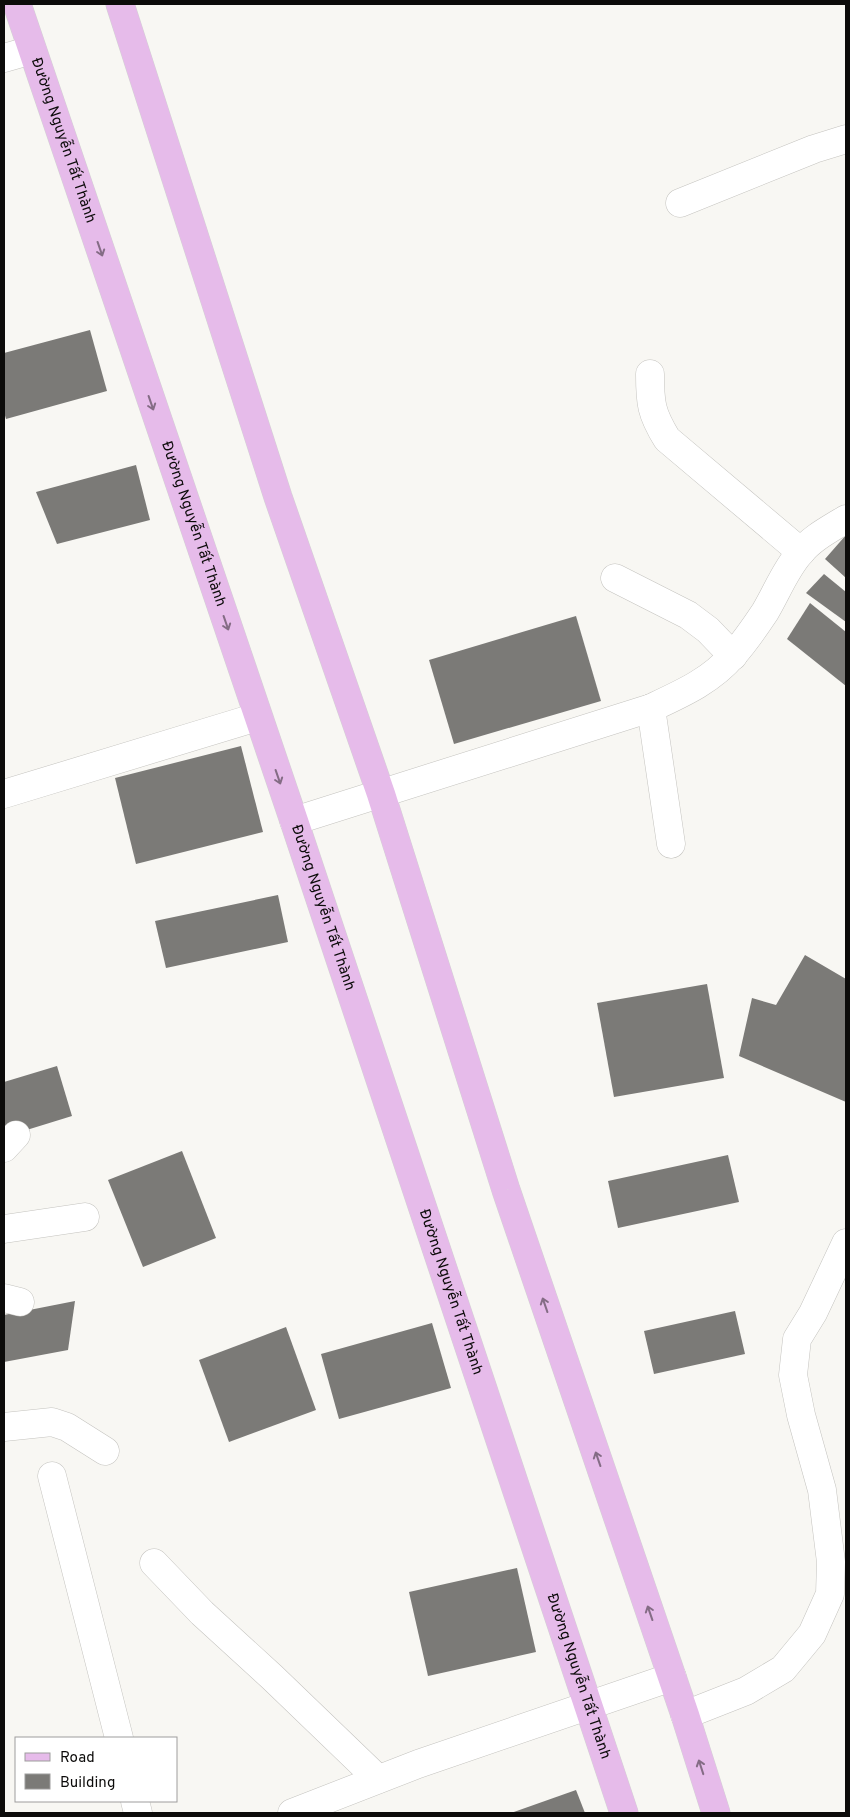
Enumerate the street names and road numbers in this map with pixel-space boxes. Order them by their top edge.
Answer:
street label: Đường Nguyễn Tất Thành [26,55,100,226]
street label: Đường Nguyễn Tất Thành [156,439,230,609]
street label: Đường Nguyễn Tất Thành [286,822,359,993]
street label: Đường Nguyễn Tất Thành [414,1207,487,1377]
street label: Đường Nguyễn Tất Thành [542,1591,615,1762]

